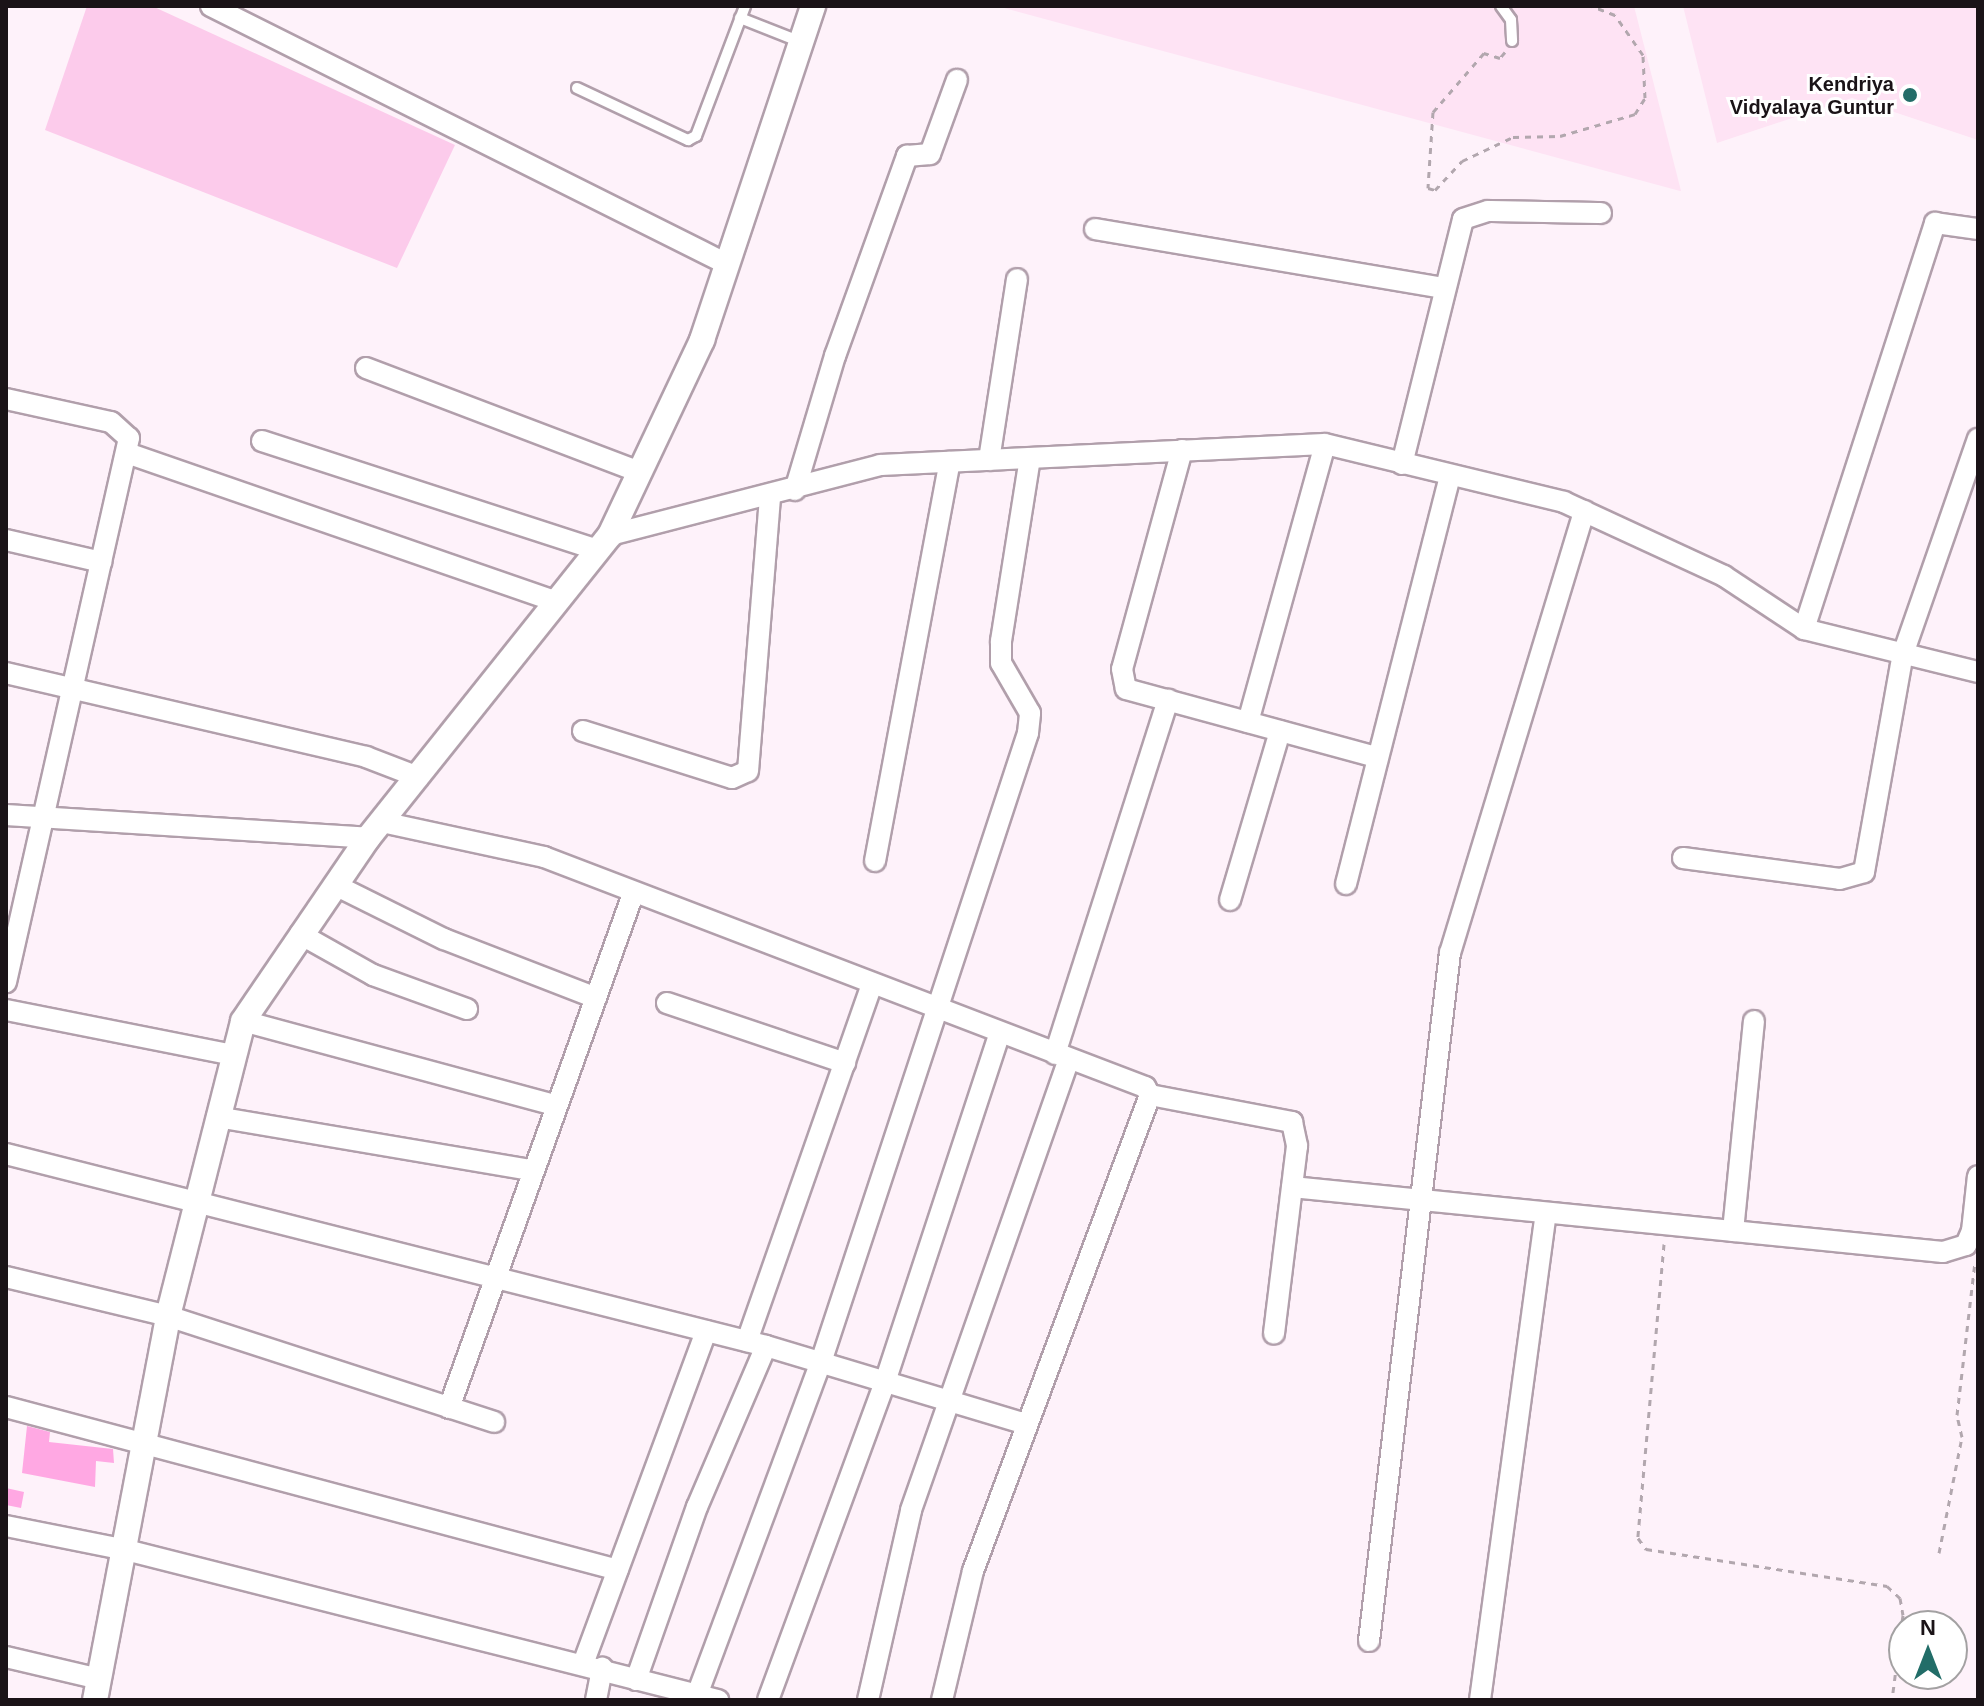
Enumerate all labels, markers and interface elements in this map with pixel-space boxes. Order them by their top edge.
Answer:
place label: Kendriya Vidyalaya Guntur [1730,72,1894,119]
marker: Kendriya Vidyalaya Guntur [1901,86,1919,104]
north arrow [1888,1610,1968,1690]
text: N [1920,1615,1936,1640]

